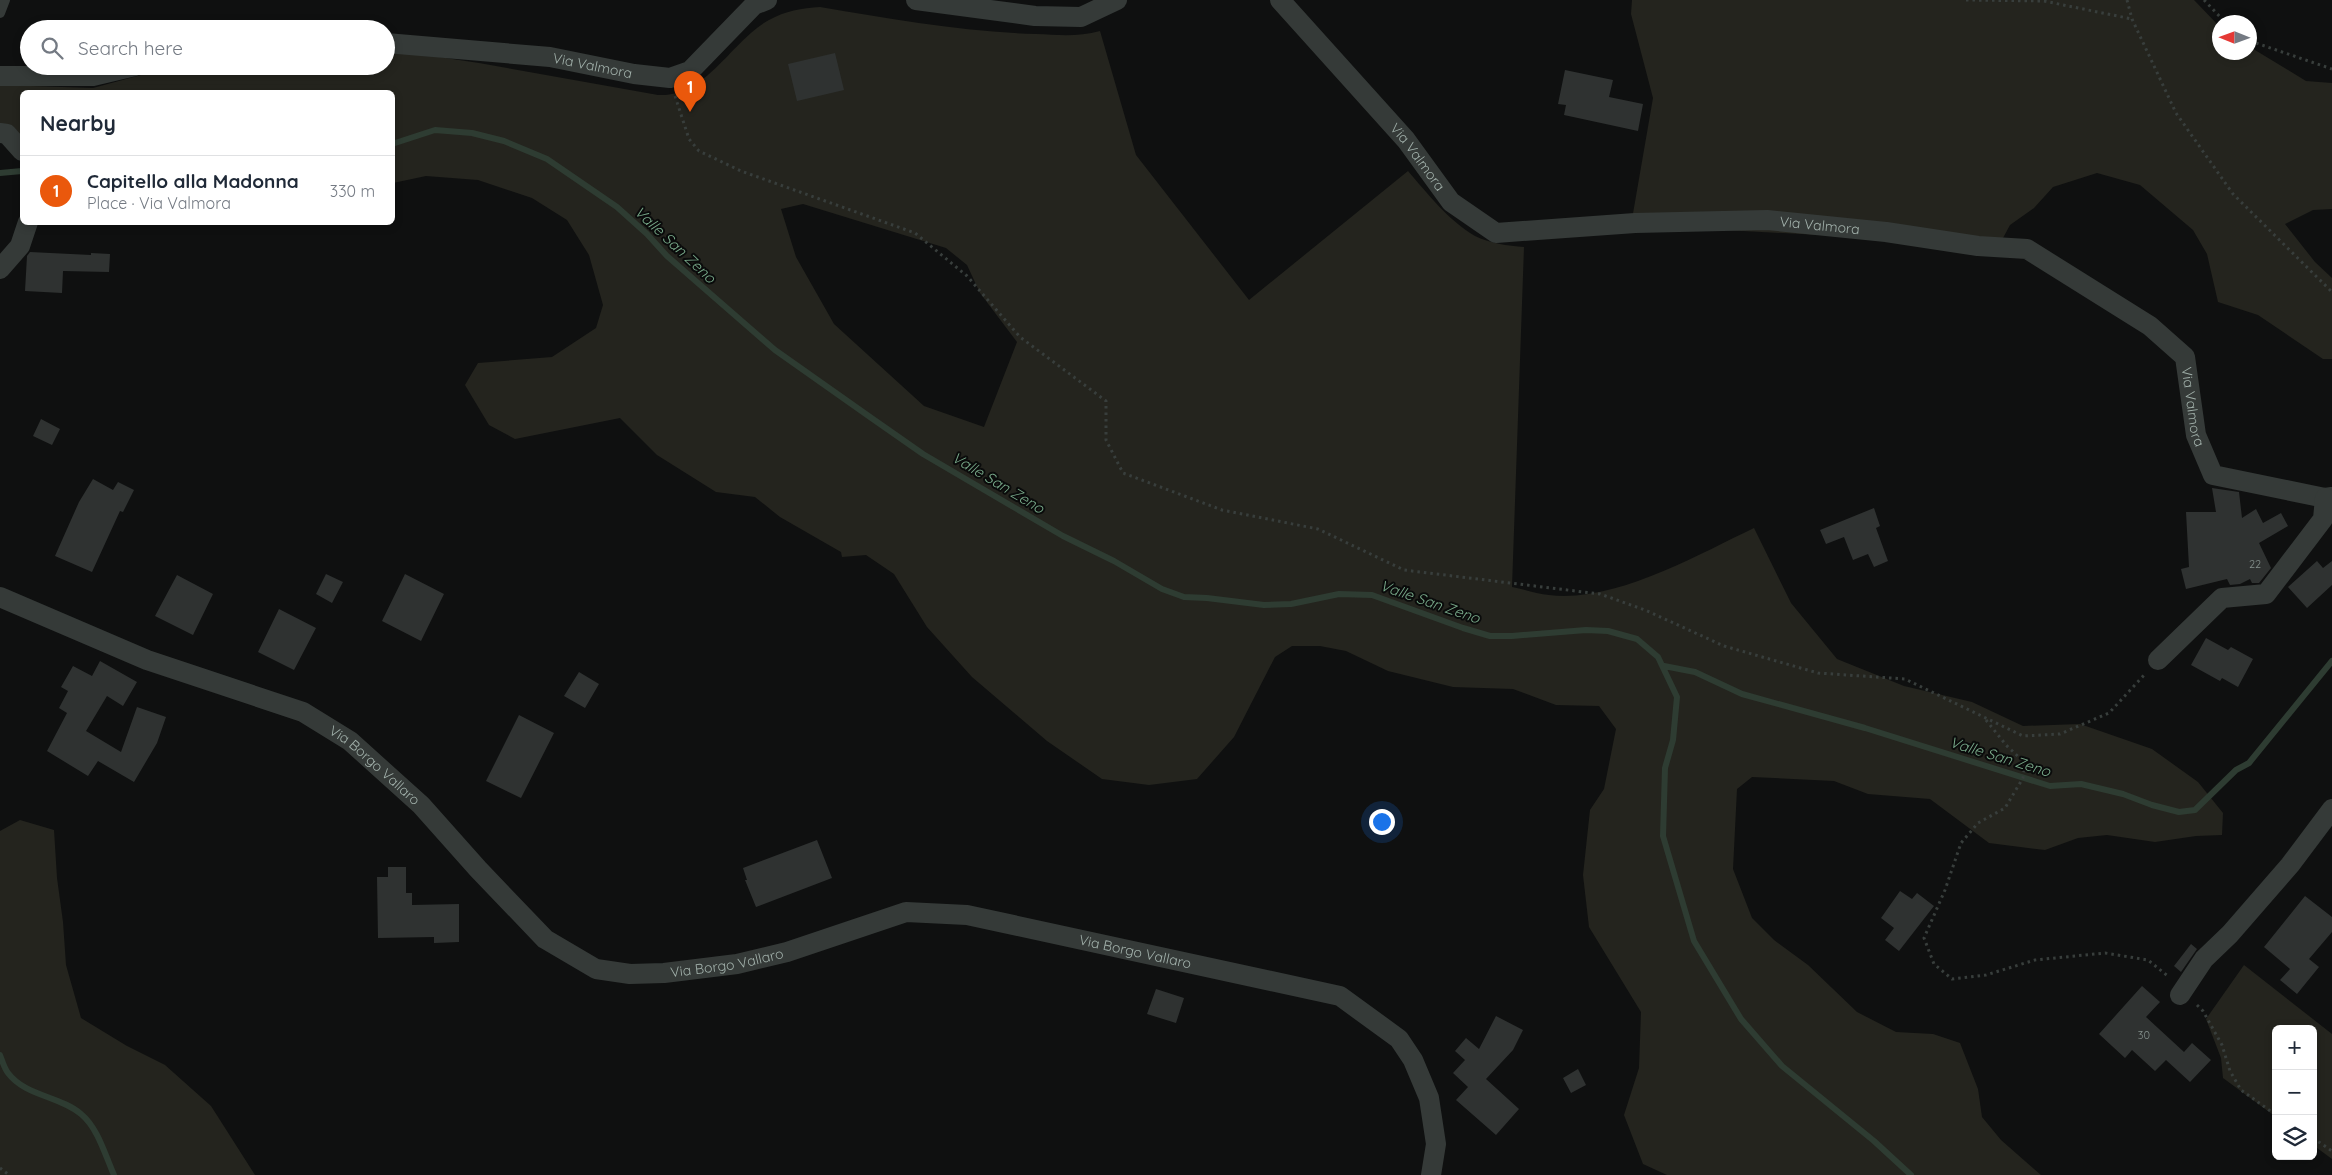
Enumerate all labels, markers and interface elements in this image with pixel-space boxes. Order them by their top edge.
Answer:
north arrow [2212,15,2257,60]
search box [20,20,395,75]
icon: search [38,34,66,62]
text: Search here [78,36,183,60]
street label: Via Valmora [551,49,634,82]
pin: 1 [674,71,706,112]
text: Nearby [40,110,116,136]
street label: Via Valmora [1386,119,1449,195]
text: Capitello alla Madonna [87,169,299,193]
text: 1 [53,181,59,201]
text: 330 m [330,181,375,201]
text: Place · Via Valmora [87,193,231,213]
water label: Valle San Zeno [631,202,721,288]
street label: Via Valmora [1779,212,1861,238]
street label: Via Valmora [2178,366,2209,449]
water label: Valle San Zeno [949,448,1049,518]
house number: 22 [2249,557,2261,571]
water label: Valle San Zeno [1378,576,1483,628]
street label: Via Borgo Vallaro [326,721,424,809]
water label: Valle San Zeno [1948,732,2054,781]
your location [1369,809,1395,835]
street label: Via Borgo Vallaro [1077,931,1193,972]
street label: Via Borgo Vallaro [669,944,785,981]
map controls [2272,1025,2317,1160]
button: + [2272,1025,2317,1070]
house number: 30 [2138,1028,2150,1042]
button: − [2272,1070,2317,1115]
button: layers [2272,1115,2317,1160]

